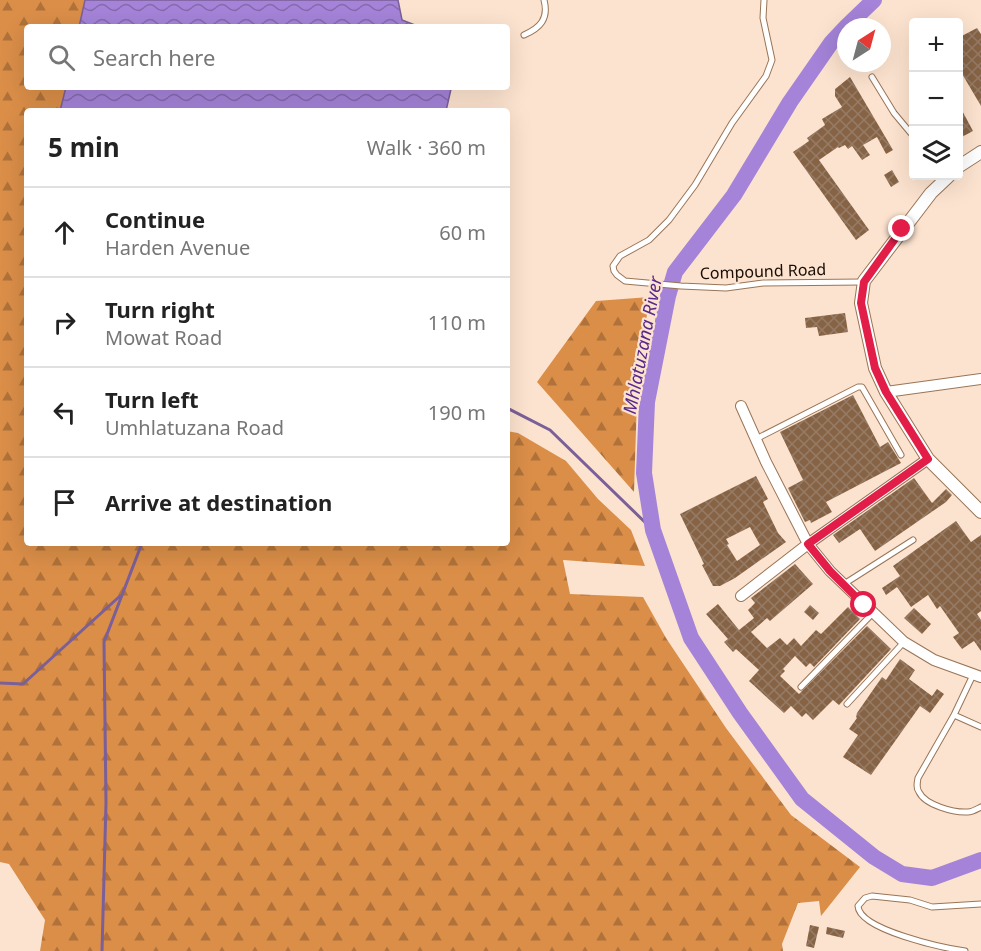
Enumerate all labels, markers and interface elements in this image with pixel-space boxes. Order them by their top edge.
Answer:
north arrow [837,18,891,72]
map controls [909,18,963,180]
button: + [909,18,963,72]
search box [24,24,510,90]
icon: search [45,41,78,74]
text: Search here [93,42,215,72]
button: − [909,72,963,126]
button: layers [909,126,963,180]
text: 5 min [48,129,120,165]
text: Walk · 360 m [367,134,486,161]
text: Continue [105,204,205,234]
route end [888,215,914,241]
icon: ahead [48,216,81,249]
text: 60 m [439,219,486,246]
text: Harden Avenue [105,234,250,261]
street label: Compound Road [699,258,827,284]
water label: Mhlatuzana River [617,273,667,416]
text: Turn right [105,294,215,324]
icon: right [48,306,81,339]
text: 110 m [428,309,486,336]
text: Mowat Road [105,324,222,351]
text: Turn left [105,384,199,414]
icon: left [48,396,81,429]
text: 190 m [428,399,486,426]
text: Umhlatuzana Road [105,414,284,441]
icon: arrive [48,486,81,519]
text: Arrive at destination [105,487,332,517]
route start [850,591,876,617]

